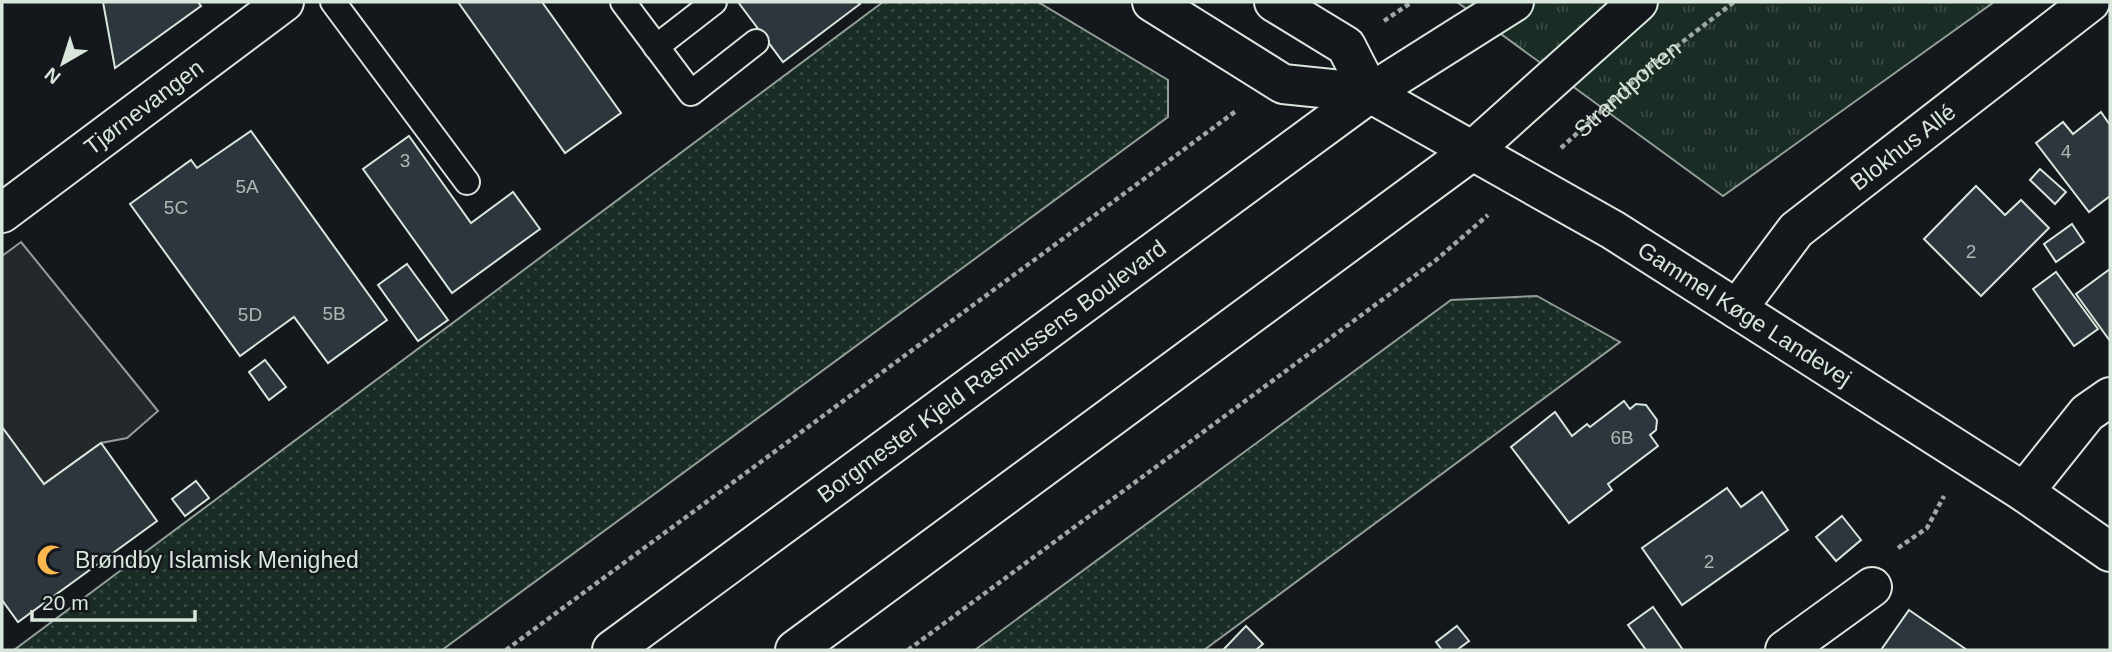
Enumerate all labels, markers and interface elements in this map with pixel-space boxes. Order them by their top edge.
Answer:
north arrow [28,28,98,98]
street label: Strandporten [1569,35,1686,142]
street label: Tjørnevangen [79,54,208,160]
text: N [41,63,65,88]
street label: Blokhus Allé [1845,98,1960,196]
house number: 4 [2061,141,2072,162]
house number: 3 [400,150,410,171]
house number: 5A [235,176,259,197]
house number: 5C [164,197,188,218]
street label: Borgmester Kjeld Rasmussens Boulevard [812,235,1171,508]
street label: Gammel Køge Landevej [1633,236,1856,392]
house number: 2 [1966,241,1976,262]
house number: 5B [322,303,346,324]
house number: 5D [238,304,262,325]
house number: 6B [1610,427,1634,448]
mosque icon: Brøndby Islamisk Menighed [35,543,69,577]
place label: Brøndby Islamisk Menighed [75,547,359,573]
house number: 2 [1704,551,1714,572]
scale bar [32,578,194,622]
text: 20 m [42,591,89,614]

